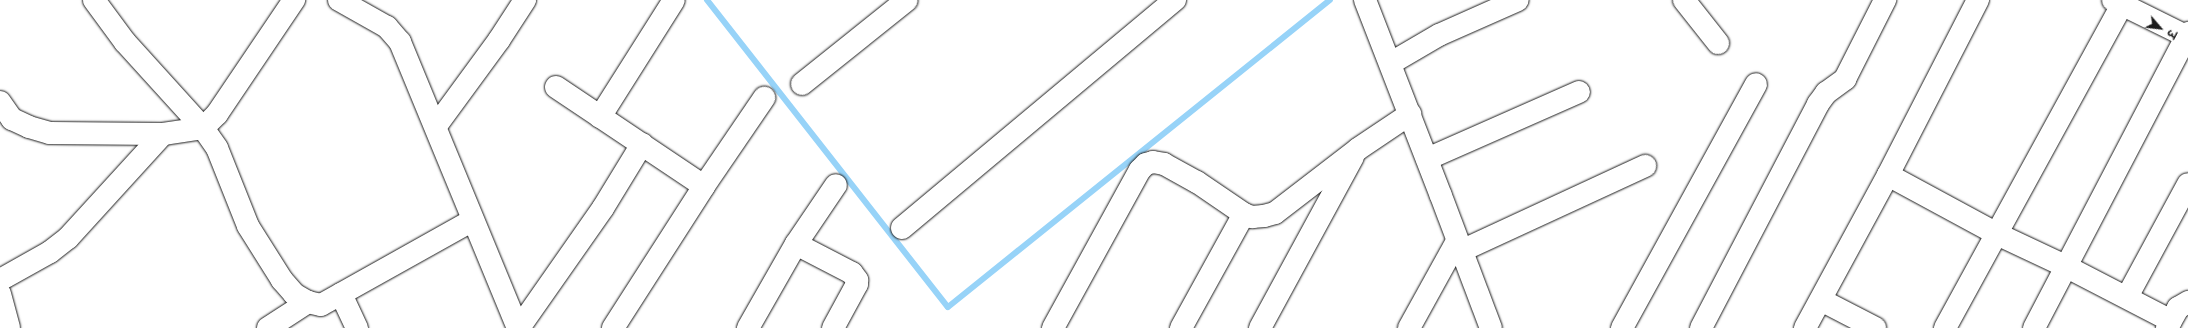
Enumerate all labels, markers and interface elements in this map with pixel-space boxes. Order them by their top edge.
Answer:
north arrow [2140,8,2180,48]
text: उ [2164,28,2178,40]

